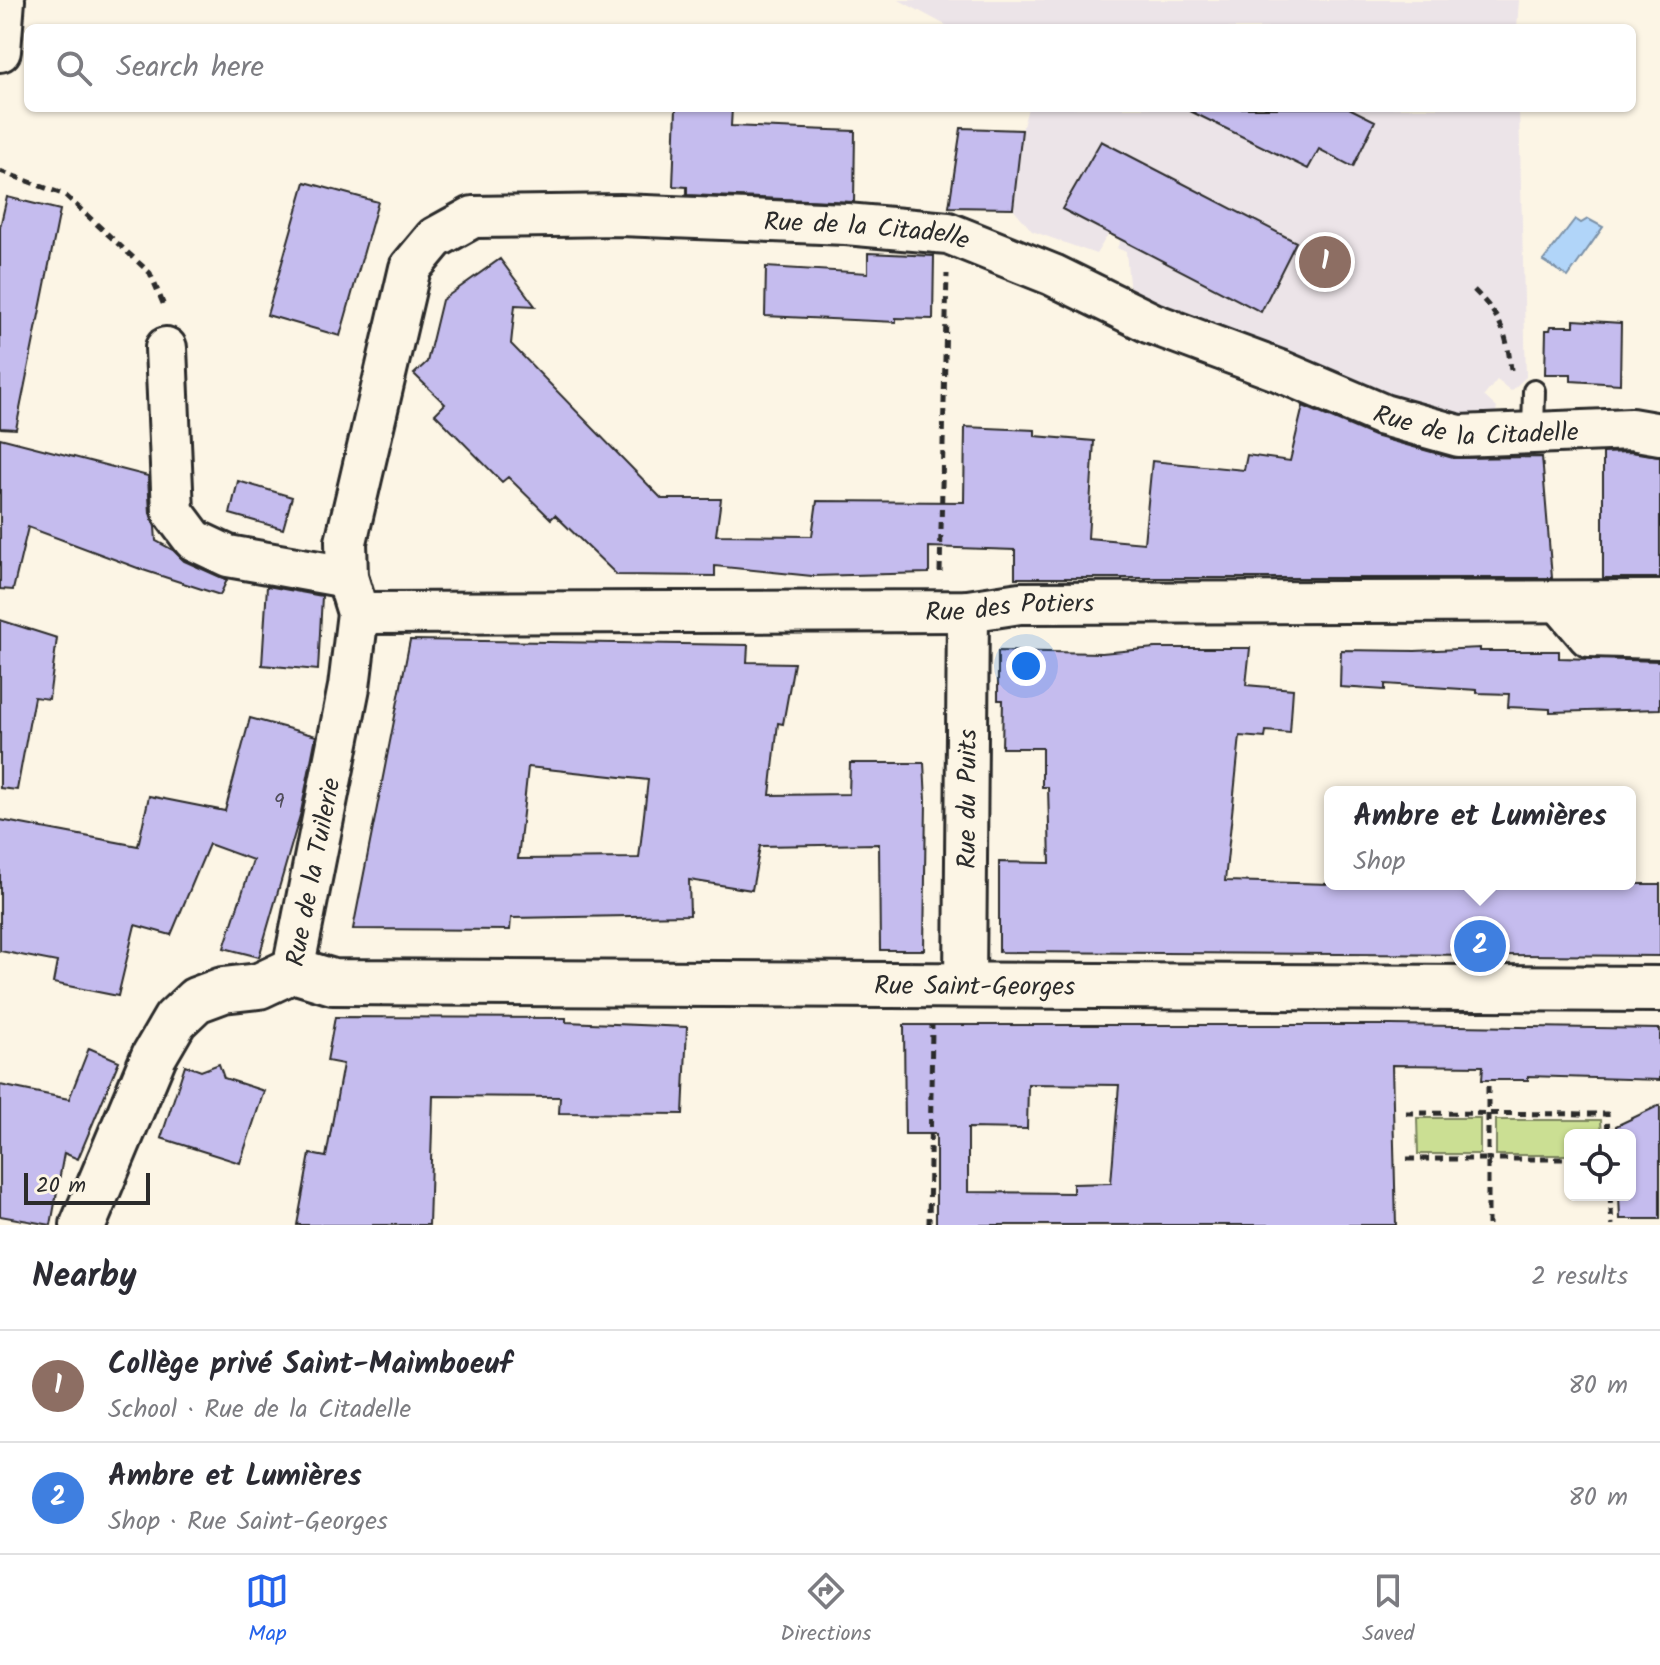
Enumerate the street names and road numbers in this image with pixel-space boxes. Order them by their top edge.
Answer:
street label: Rue de la Citadelle [763,202,976,263]
street label: Rue de la Citadelle [1366,394,1580,459]
street label: Rue des Potiers [925,584,1094,634]
street label: Rue du Puits [947,729,990,869]
street label: Rue de la Tuilerie [275,774,354,970]
street label: Rue Saint-Georges [874,966,1075,1009]

